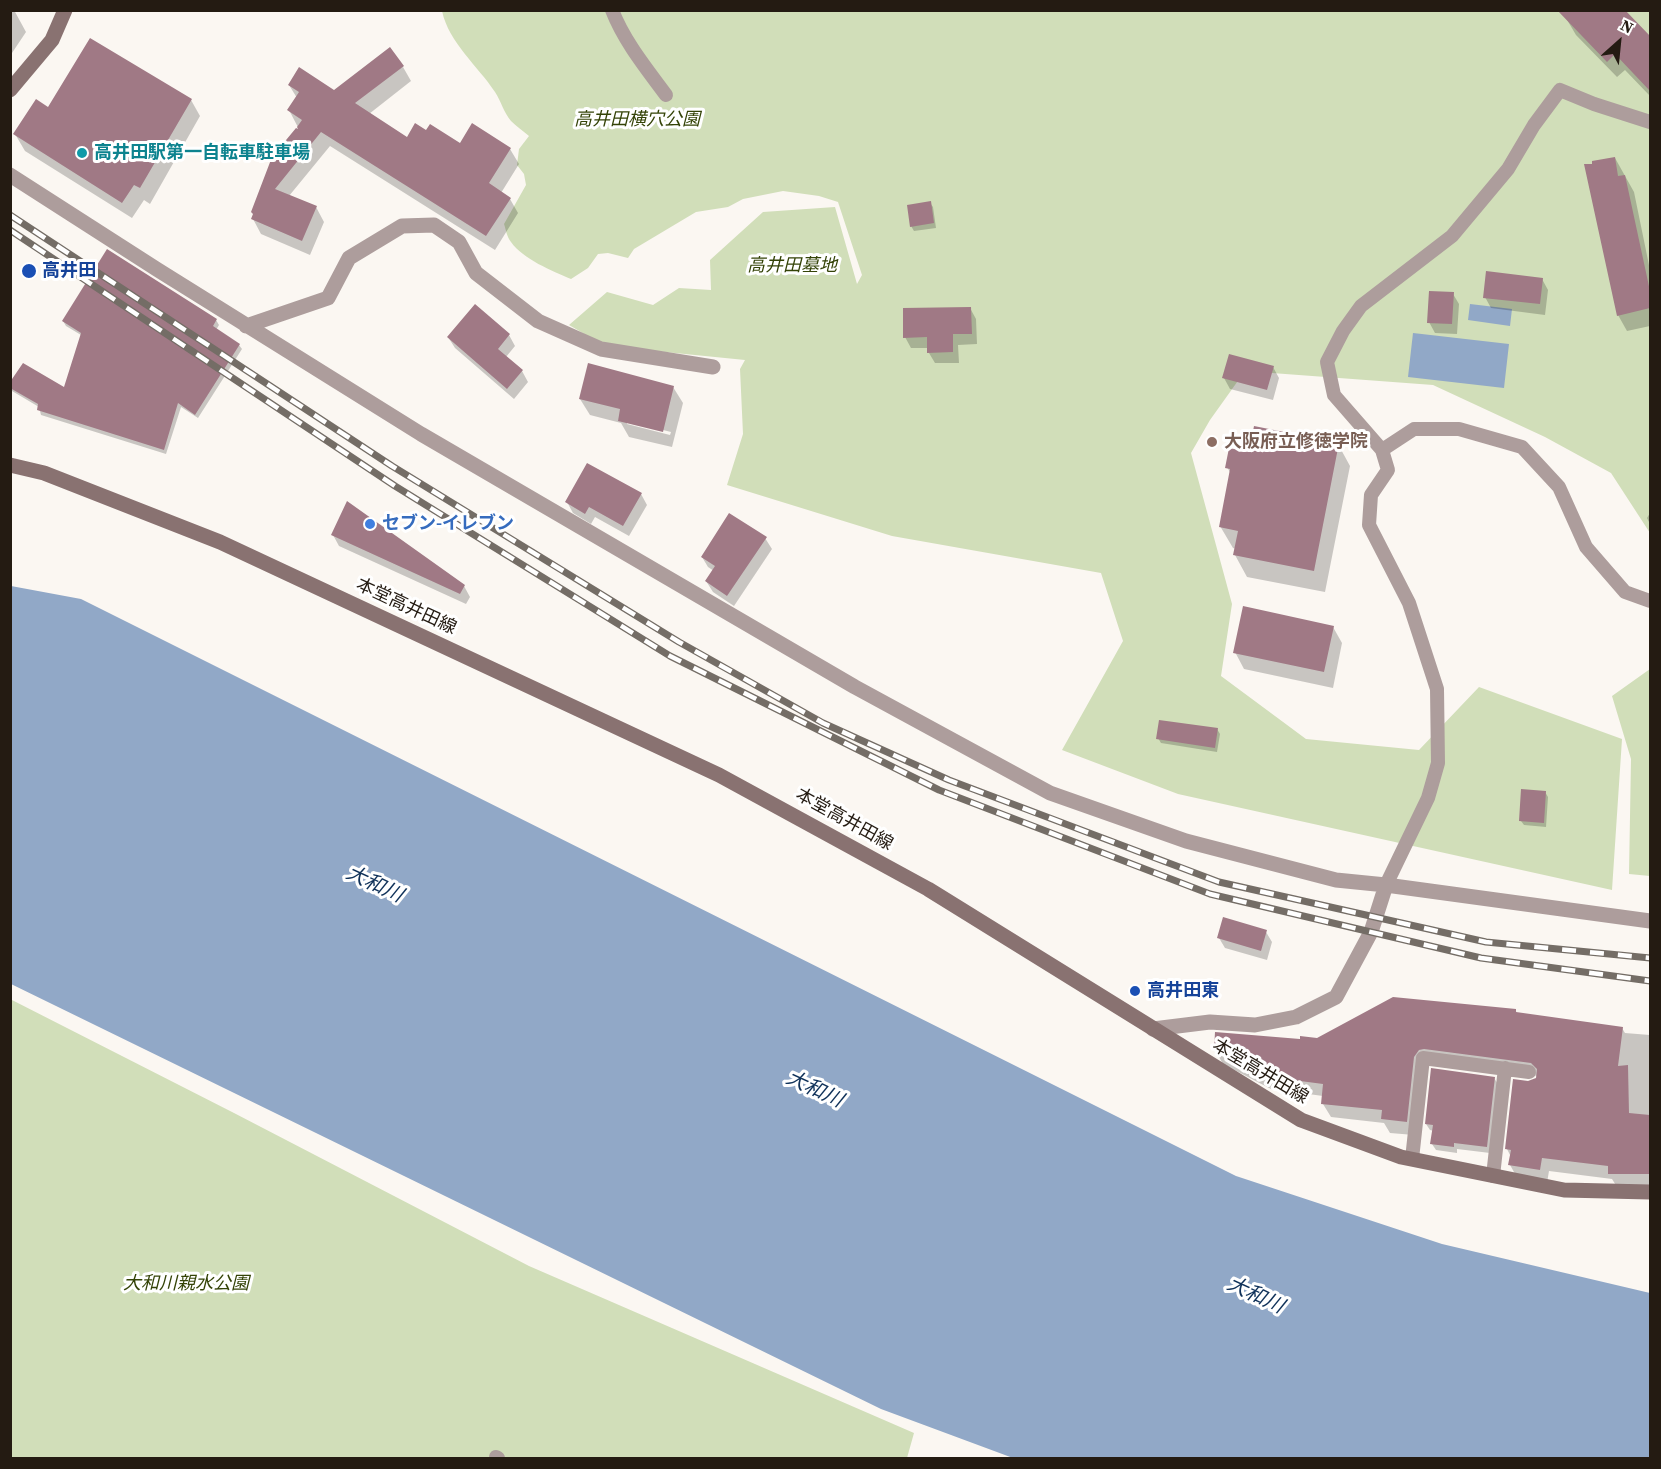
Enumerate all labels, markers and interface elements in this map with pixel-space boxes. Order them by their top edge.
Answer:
north arrow [1589,12,1649,72]
text: N [1617,14,1637,38]
park label: 高井田横穴公園 [574,109,700,131]
place label: 高井田駅第一自転車駐車場 [94,142,310,164]
marker: 高井田駅第一自転車駐車場 [75,146,89,160]
park label: 高井田墓地 [747,255,837,277]
place label: 高井田 [42,260,96,282]
marker: 高井田 [20,262,38,280]
place label: 大阪府立修徳学院 [1224,431,1368,453]
marker: 大阪府立修徳学院 [1205,435,1219,449]
place label: セブン-イレブン [382,513,514,535]
marker: セブン-イレブン [363,517,377,531]
street label: 本堂高井田線 [352,574,460,640]
street label: 本堂高井田線 [792,784,896,856]
water label: 大和川 [342,861,406,909]
place label: 高井田東 [1147,980,1219,1002]
marker: 高井田東 [1128,984,1142,998]
street label: 本堂高井田線 [1208,1035,1312,1109]
water label: 大和川 [782,1066,846,1114]
water label: 大和川 [1223,1272,1287,1320]
park label: 大和川親水公園 [123,1273,249,1295]

